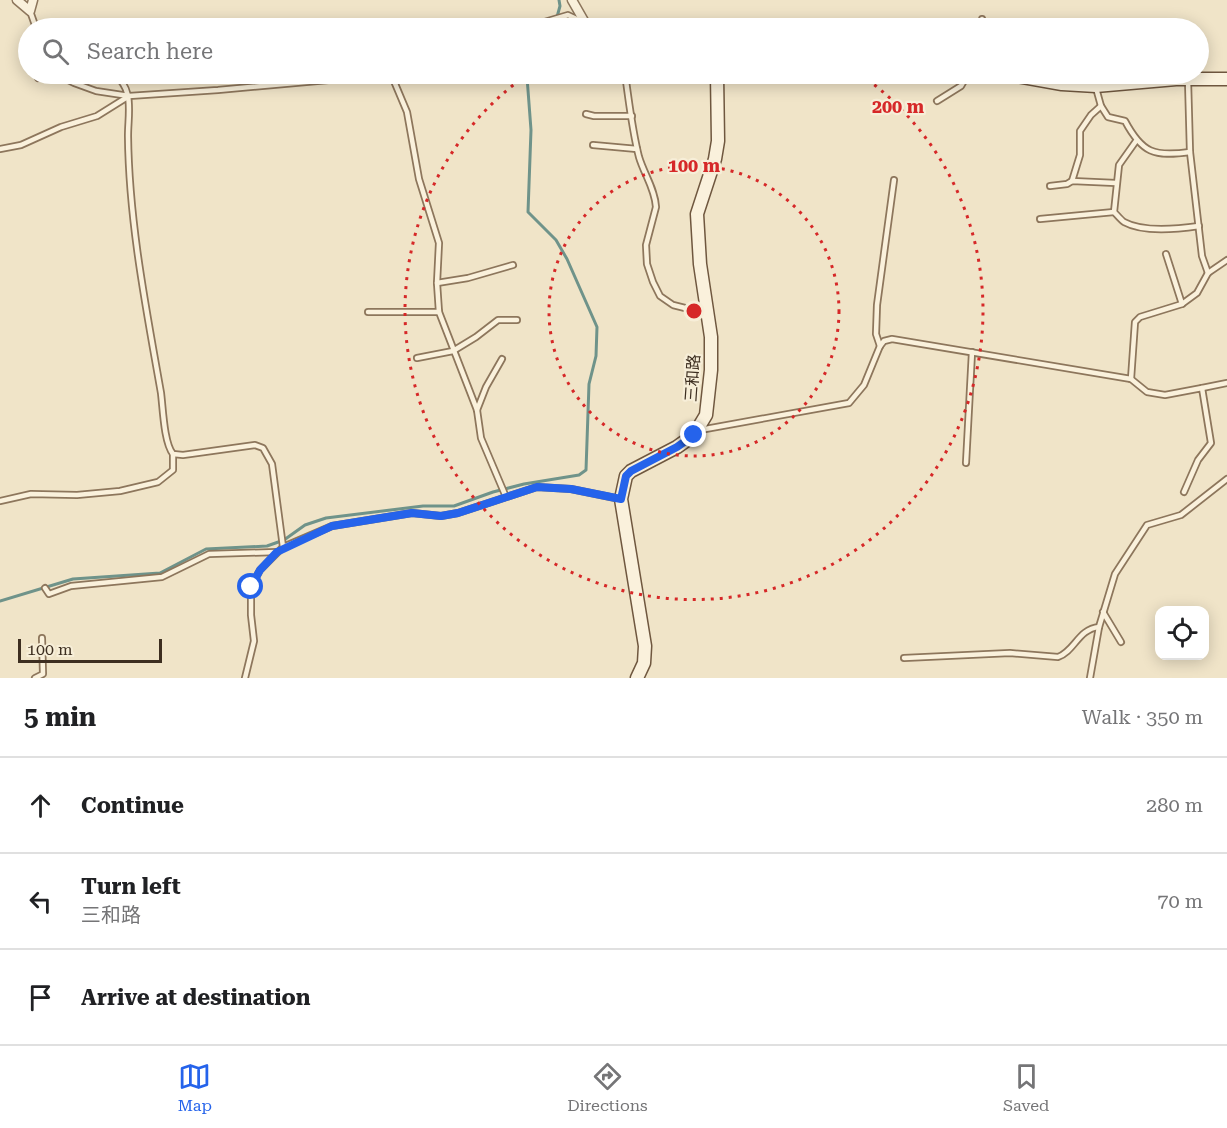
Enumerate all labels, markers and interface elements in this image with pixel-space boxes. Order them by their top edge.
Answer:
search box [18,18,1209,84]
icon: search [39,35,72,68]
text: Search here [87,39,213,64]
text: 200 m [872,96,925,117]
text: 100 m [668,155,721,176]
centre of rings [684,301,704,321]
street label: 三和路 [681,353,704,403]
route end [680,421,706,447]
route start [237,573,263,599]
map controls [1155,606,1209,660]
button: locate [1155,606,1209,660]
scale bar [18,636,162,664]
text: 100 m [27,640,73,659]
text: 5 min [24,702,96,732]
text: Walk · 350 m [1082,705,1203,729]
icon: ahead [24,789,57,822]
text: Continue [81,793,184,818]
text: 280 m [1146,793,1203,817]
text: Turn left [81,874,181,899]
icon: left [24,885,57,918]
text: 70 m [1157,889,1203,913]
text: 三和路 [81,903,141,927]
icon: arrive [24,981,57,1014]
text: Arrive at destination [81,985,310,1010]
tab: Map [178,1060,212,1115]
tab: Directions [567,1060,648,1115]
tab: Saved [1003,1060,1049,1115]

